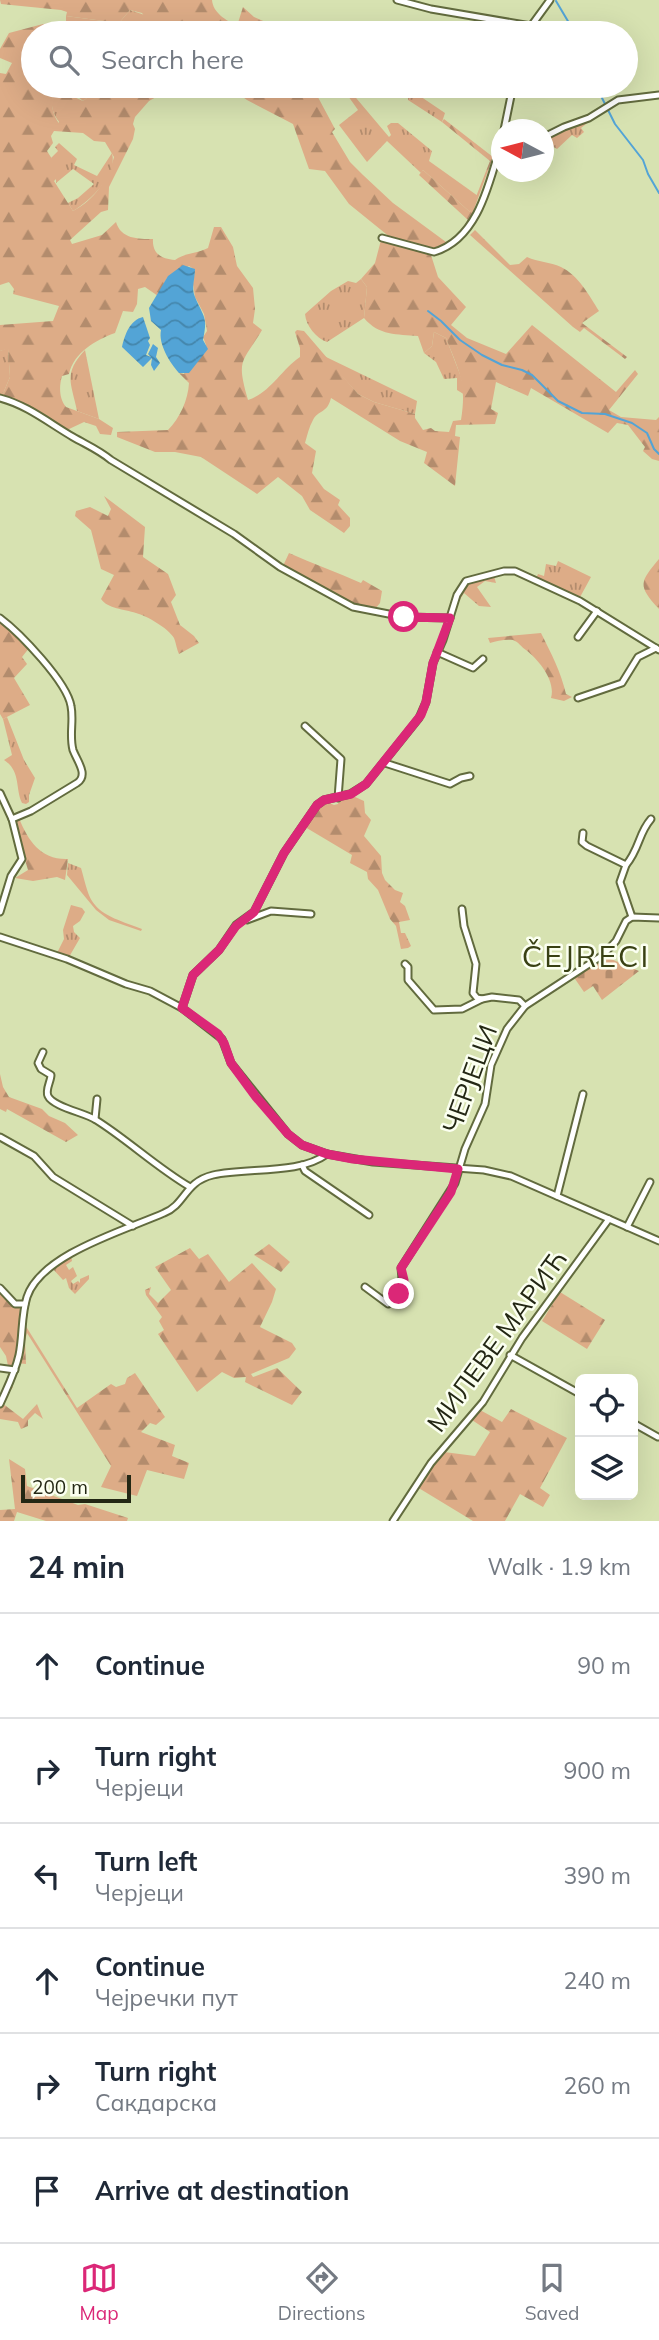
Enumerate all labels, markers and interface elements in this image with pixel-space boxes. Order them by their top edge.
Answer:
search box [21,21,638,98]
icon: search [45,41,83,79]
text: Search here [101,43,244,76]
north arrow [491,119,554,182]
route start [388,601,419,632]
district label: ČEJRECI [522,937,650,975]
street label: ЧЕРЈЕЦИ [435,1020,504,1137]
street label: МИЛЕВЕ МAРИЋ [420,1243,574,1438]
route end [383,1278,414,1309]
map controls [575,1374,638,1500]
button: locate [575,1374,638,1437]
button: layers [575,1437,638,1500]
scale bar [21,1472,131,1504]
text: 200 m [32,1475,88,1499]
text: 24 min [28,1548,125,1586]
text: Walk · 1.9 km [487,1552,631,1581]
icon: ahead [28,1647,66,1685]
text: Continue [95,1649,205,1682]
text: 90 m [577,1651,631,1680]
text: Turn right [95,1740,216,1773]
icon: right [28,1752,66,1790]
text: 900 m [563,1756,631,1785]
text: Черјеци [95,1773,184,1802]
text: Turn left [95,1845,197,1878]
icon: left [28,1857,66,1895]
text: 390 m [563,1861,631,1890]
text: Черјеци [95,1878,184,1907]
text: Continue [95,1950,205,1983]
icon: ahead [28,1962,66,2000]
text: 240 m [563,1966,631,1995]
text: Чејречки пут [95,1983,238,2012]
text: Turn right [95,2055,216,2088]
icon: right [28,2067,66,2105]
text: 260 m [563,2071,631,2100]
text: Сакдарска [95,2088,217,2117]
icon: arrive [28,2172,66,2210]
text: Arrive at destination [95,2174,350,2207]
tab: Map [80,2259,119,2325]
tab: Directions [278,2259,366,2325]
tab: Saved [525,2259,579,2325]

